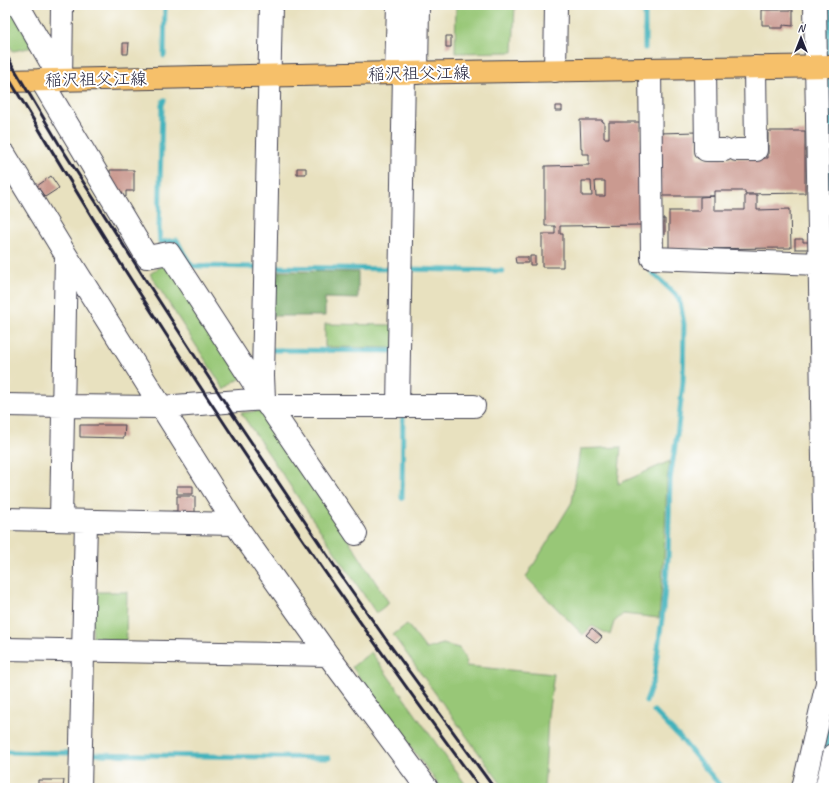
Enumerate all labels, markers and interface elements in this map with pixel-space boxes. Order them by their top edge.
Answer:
north arrow [781,18,821,58]
text: N [798,21,807,35]
street label: 稲沢祖父江線 [368,62,470,85]
street label: 稲沢祖父江線 [45,68,147,91]

